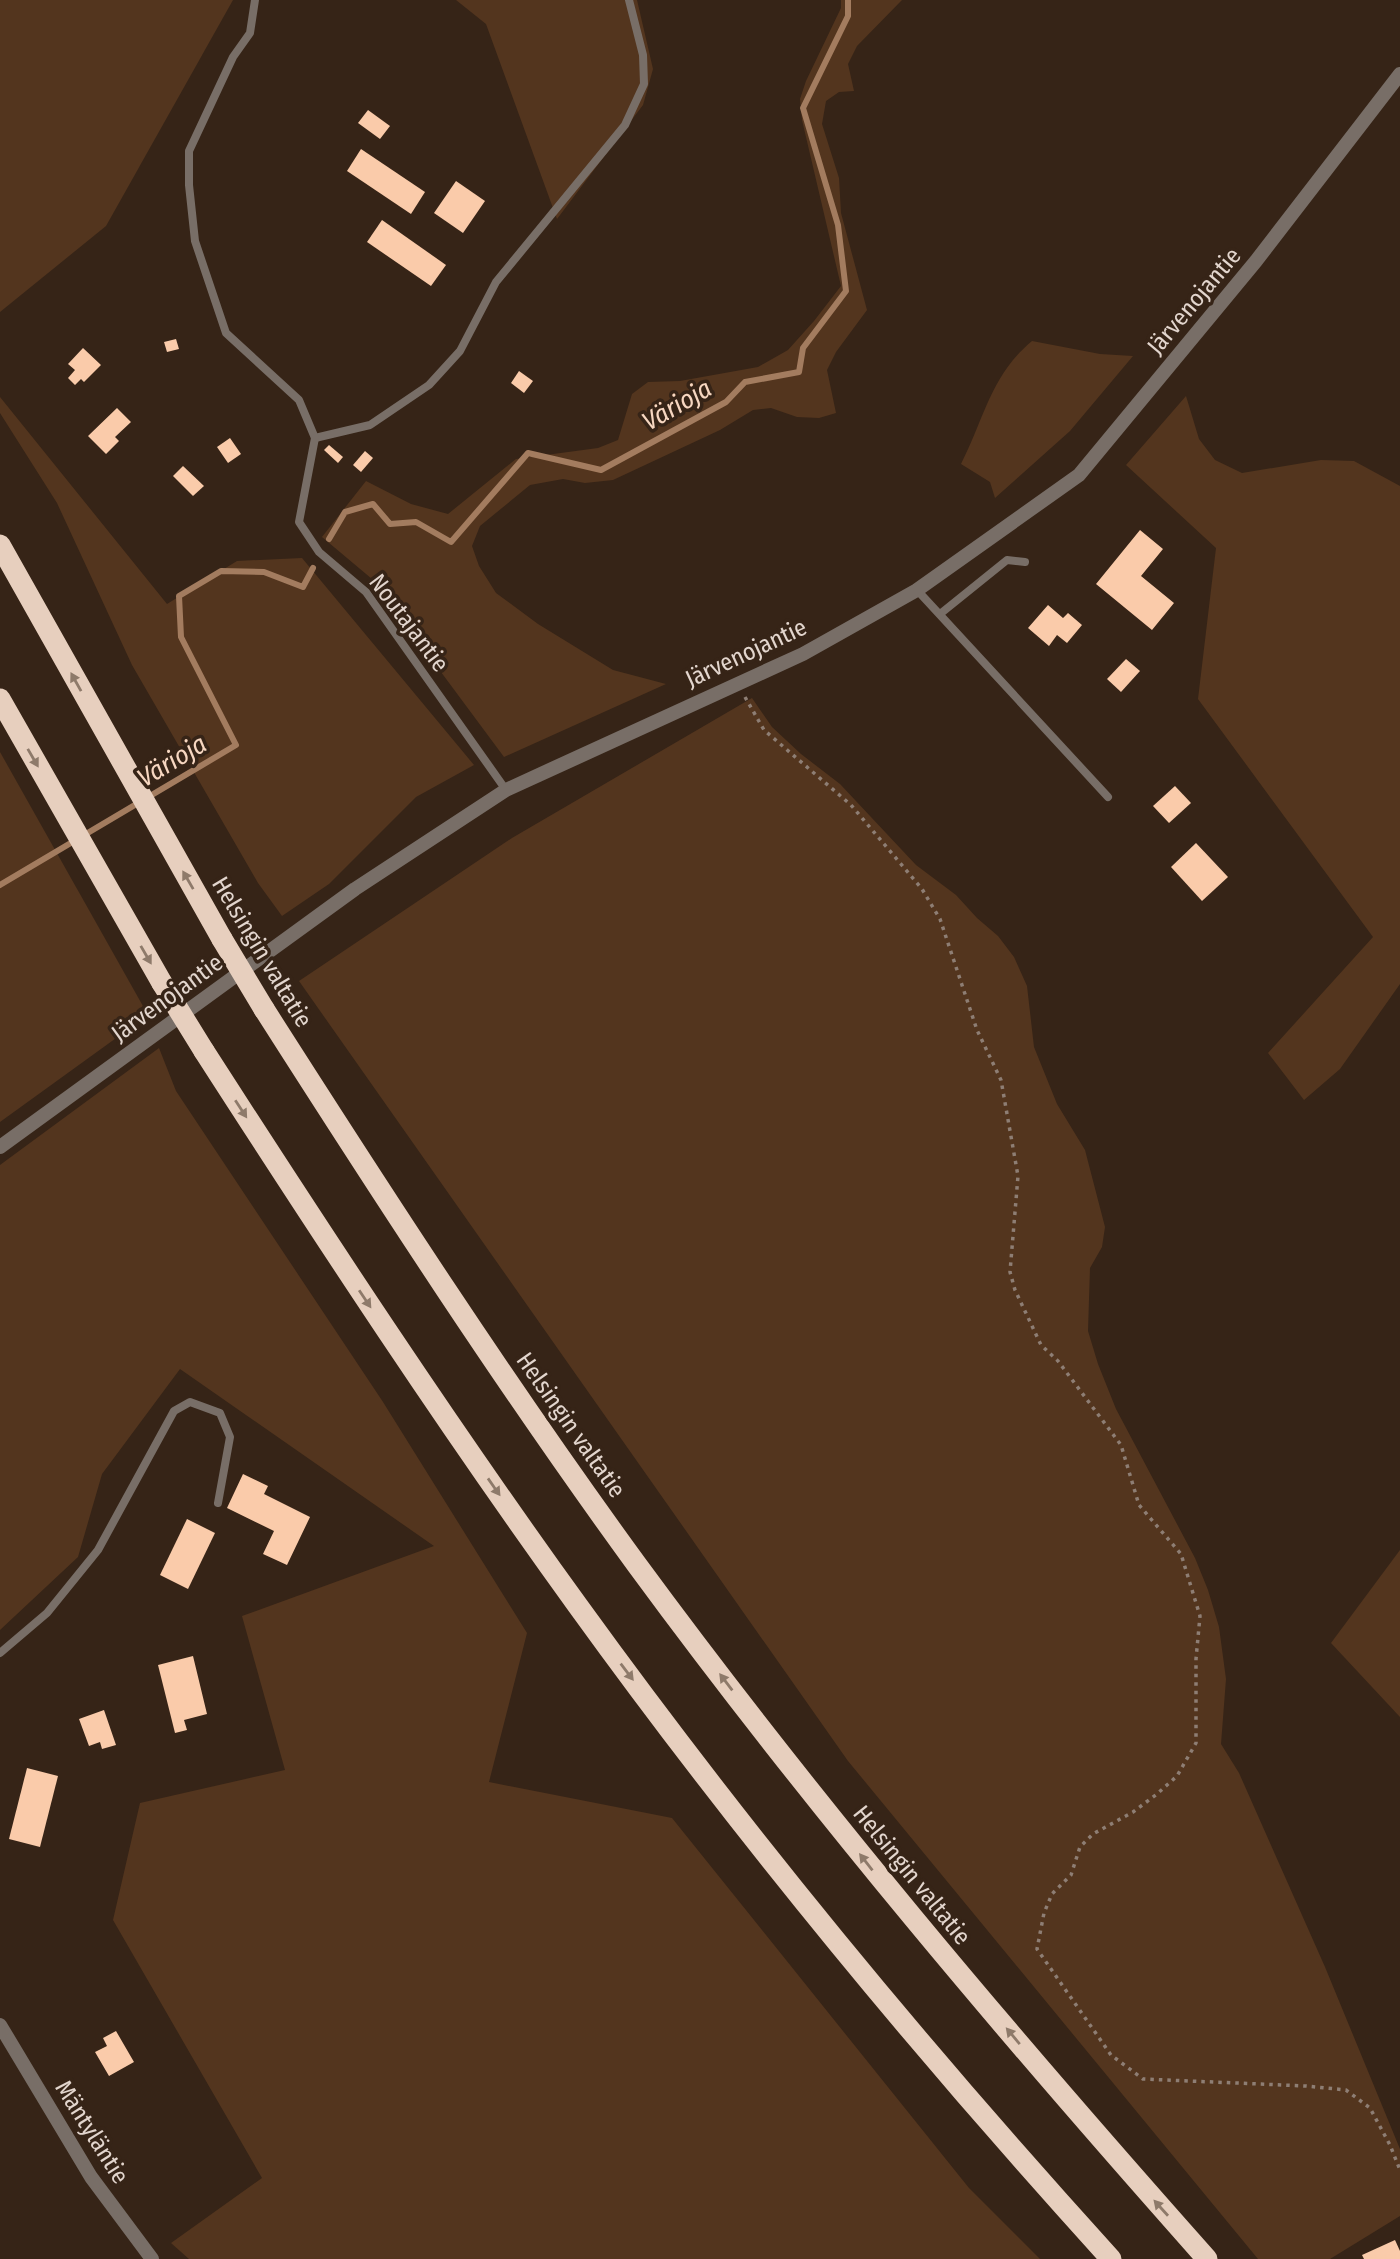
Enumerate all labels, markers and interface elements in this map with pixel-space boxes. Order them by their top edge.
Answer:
street label: Järvenojantie [1141,242,1247,360]
water label: Värioja [637,373,717,437]
street label: Noutajantie [363,569,455,677]
street label: Järvenojantie [681,613,811,693]
one-way arrow [70,672,82,692]
water label: Värioja [132,728,212,794]
one-way arrow [27,749,39,768]
one-way arrow [182,870,194,889]
street label: Helsingin valtatie [206,872,318,1032]
one-way arrow [140,946,153,965]
street label: Järvenojantie [106,948,228,1048]
one-way arrow [235,1099,248,1118]
one-way arrow [359,1289,372,1309]
street label: Helsingin valtatie [511,1347,631,1503]
one-way arrow [487,1478,501,1496]
one-way arrow [620,1662,634,1681]
one-way arrow [719,1674,734,1692]
street label: Helsingin valtatie [847,1800,977,1950]
one-way arrow [859,1853,874,1871]
one-way arrow [1005,2027,1020,2045]
street label: Mäntyläntie [49,2075,135,2189]
one-way arrow [1153,2199,1169,2217]

